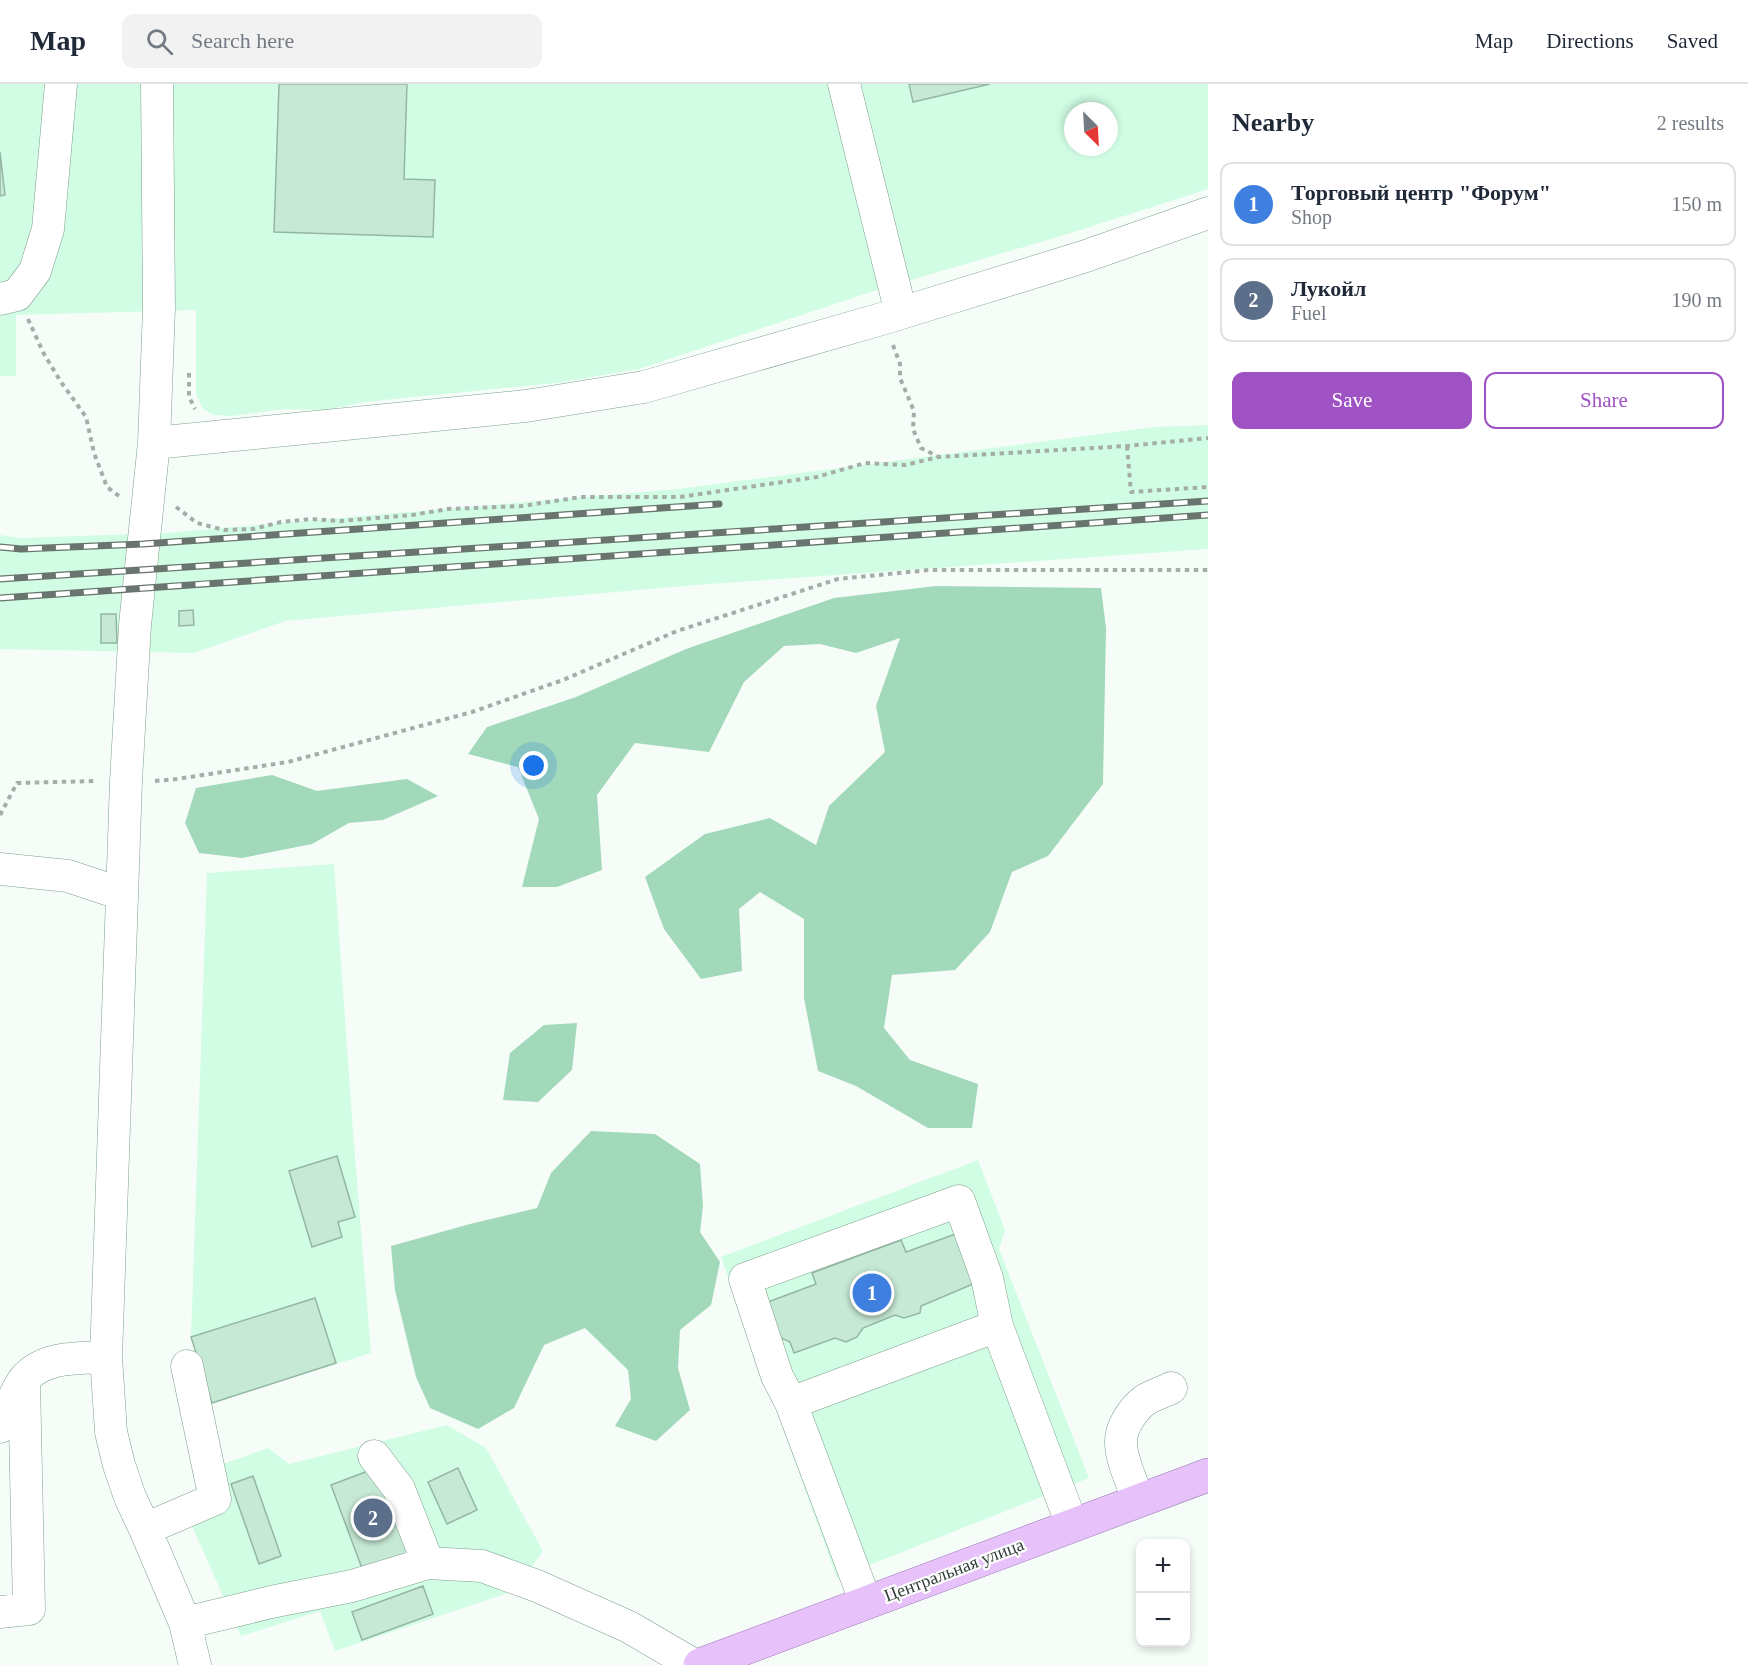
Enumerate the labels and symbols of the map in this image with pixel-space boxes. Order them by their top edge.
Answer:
north arrow [1064,102,1118,156]
your location [519,751,548,780]
pin: 1 [852,1270,892,1316]
pin: 2 [354,1496,392,1540]
street label: Центральная улица [881,1534,1027,1606]

